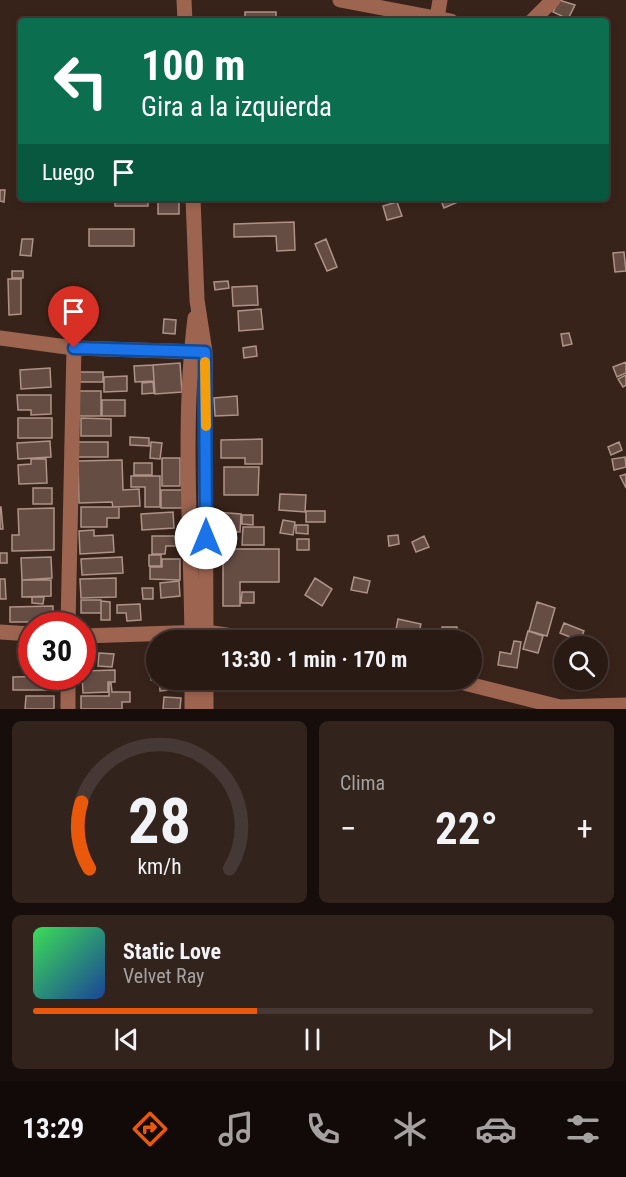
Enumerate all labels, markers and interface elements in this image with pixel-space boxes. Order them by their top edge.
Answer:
text: 100 m [141,41,246,90]
icon: left [42,42,120,120]
text: Gira a la izquierda [141,91,332,123]
icon: arrive [107,156,140,189]
text: Luego [42,160,95,185]
pin [48,286,99,348]
icon: arrive [57,295,90,328]
position arrow [174,506,238,570]
speed limit sign: 30 [18,612,96,690]
map controls [554,636,608,690]
button: search [554,636,608,690]
text: 13:30 · 1 min · 170 m [221,647,407,672]
text: Clima [340,771,385,795]
text: 28 [128,785,191,858]
text: 22° [435,802,498,855]
text: − [340,809,357,848]
text: + [577,809,593,848]
text: km/h [137,854,182,879]
text: Static Love [123,939,221,964]
text: Velvet Ray [123,964,204,988]
icon: previous [110,1023,143,1056]
icon: pause [296,1023,329,1056]
icon: next [483,1023,516,1056]
icon: directions [129,1108,171,1150]
icon: music [215,1108,257,1150]
icon: phone [302,1108,344,1150]
icon: climate [389,1108,431,1150]
icon: car [475,1108,517,1150]
icon: filters [562,1108,604,1150]
text: 13:29 [22,1113,84,1145]

